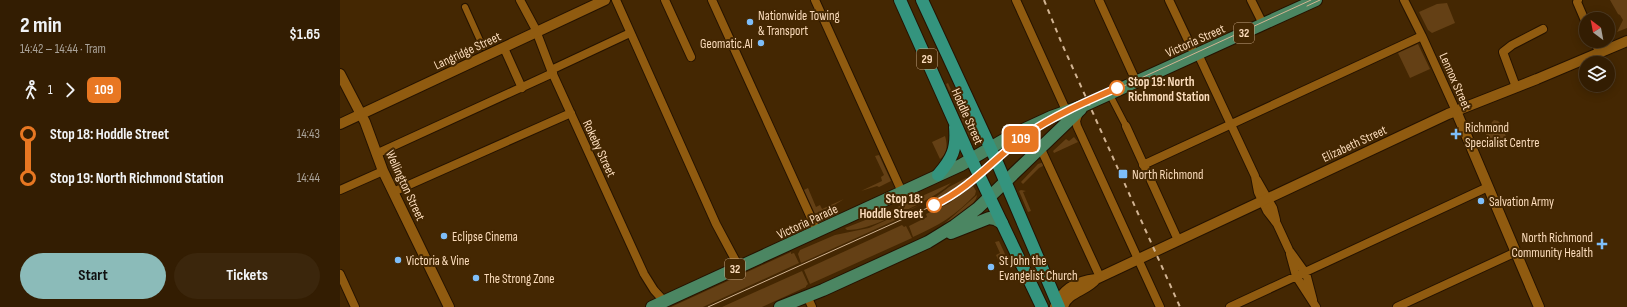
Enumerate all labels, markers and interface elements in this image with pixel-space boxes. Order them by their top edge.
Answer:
place label: Nationwide Towing & Transport [758,8,840,39]
text: 2 min [20,12,62,39]
north arrow [1579,12,1615,48]
map controls [1579,12,1615,92]
marker: Nationwide Towing & Transport [745,17,755,27]
street label: Victoria Street [1163,21,1228,61]
road number: 32 [1234,23,1254,43]
text: $1.65 [289,25,320,44]
street label: Langridge Street [431,28,503,73]
place label: Geomatic.AI [700,36,753,52]
marker: Geomatic.AI [756,38,766,48]
text: 14:42 – 14:44 · Tram [20,41,106,57]
road number: 29 [917,49,937,69]
street label: Lennox Street [1435,50,1475,112]
button: layers [1579,56,1615,92]
place label: Stop 19: North Richmond Station [1128,74,1210,105]
icon: walk [20,79,42,101]
icon: forward [59,79,81,101]
marker: Stop 19: North Richmond Station [1109,80,1125,96]
text: 109 [95,81,113,98]
text: 1 [48,82,53,98]
street label: Hoddle Street [948,86,987,147]
street label: Rokeby Street [579,117,619,179]
place label: Richmond Specialist Centre [1465,120,1539,151]
street label: Elizabeth Street [1319,122,1389,166]
text: Stop 18: Hoddle Street [50,125,169,144]
text: 14:43 [297,126,320,142]
line badge: 109 [998,126,1044,152]
marker: Richmond Specialist Centre [1450,128,1462,140]
text: 109 [1012,130,1030,147]
street label: Wellington Street [382,148,428,223]
place label: North Richmond [1132,167,1203,183]
marker: North Richmond [1117,168,1129,180]
text: Stop 19: North Richmond Station [50,169,224,188]
text: 14:44 [297,170,320,186]
place label: Stop 18: Hoddle Street [859,191,924,222]
place label: Salvation Army [1489,194,1554,210]
marker: Salvation Army [1476,196,1486,206]
marker: Stop 18: Hoddle Street [926,197,942,213]
street label: Victoria Parade [774,201,840,243]
place label: Eclipse Cinema [452,229,518,245]
place label: North Richmond Community Health [1511,230,1593,261]
marker: Eclipse Cinema [439,231,449,241]
marker: North Richmond Community Health [1596,238,1608,250]
button: Start [20,253,166,299]
button: Tickets [174,253,320,299]
place label: Victoria & Vine [406,253,470,269]
place label: St John the Evangelist Church [999,253,1078,284]
marker: Victoria & Vine [393,255,403,265]
road number: 32 [725,259,745,279]
marker: St John the Evangelist Church [986,262,996,272]
place label: The Strong Zone [484,271,555,287]
marker: The Strong Zone [471,273,481,283]

